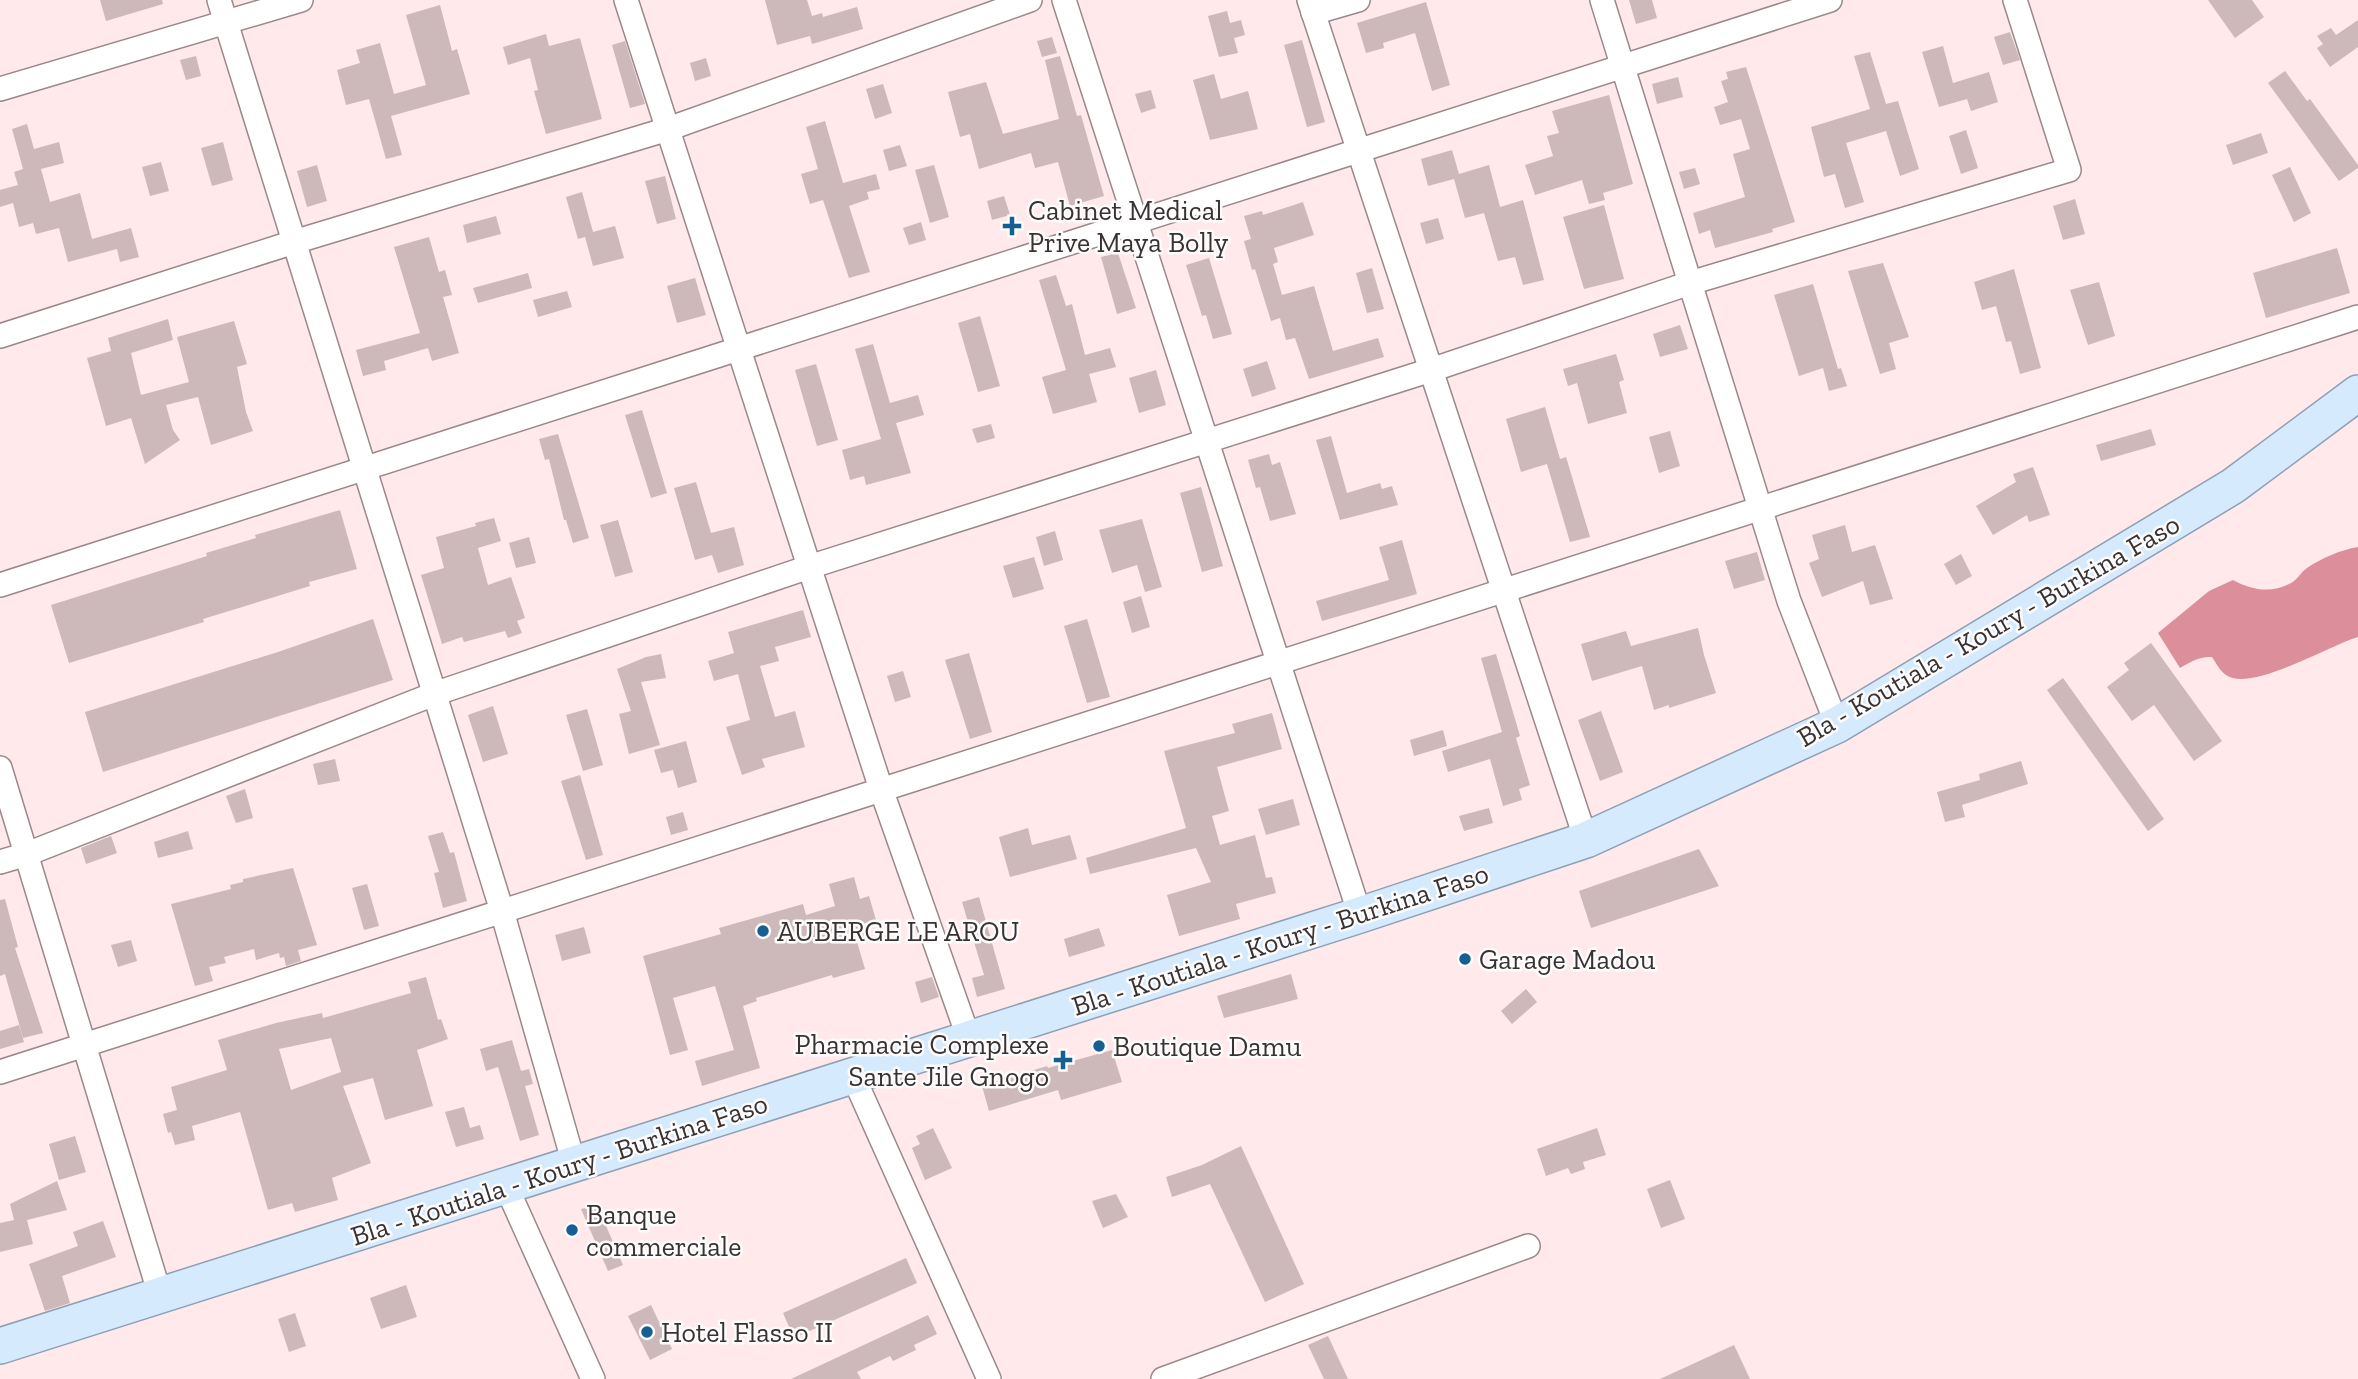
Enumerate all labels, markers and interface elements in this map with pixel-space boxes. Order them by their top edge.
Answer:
place label: Cabinet Medical Prive Maya Bolly [1028,194,1229,259]
marker: Cabinet Medical Prive Maya Bolly [1002,216,1022,236]
street label: Bla - Koutiala - Koury - Burkina Faso [1791,507,2185,754]
street label: Bla - Koutiala - Koury - Burkina Faso [1068,856,1493,1023]
place label: AUBERGE LE AROU [777,915,1019,948]
marker: AUBERGE LE AROU [755,923,771,939]
place label: Garage Madou [1479,943,1656,976]
marker: Garage Madou [1457,951,1473,967]
place label: Pharmacie Complexe Sante Jile Gnogo [795,1028,1049,1093]
place label: Boutique Damu [1113,1030,1302,1063]
marker: Boutique Damu [1091,1038,1107,1054]
marker: Pharmacie Complexe Sante Jile Gnogo [1055,1052,1071,1068]
street label: Bla - Koutiala - Koury - Burkina Faso [347,1086,772,1253]
place label: Banque commerciale [586,1198,741,1263]
marker: Banque commerciale [564,1222,580,1238]
place label: Hotel Flasso II [661,1316,833,1349]
marker: Hotel Flasso II [639,1324,655,1340]

